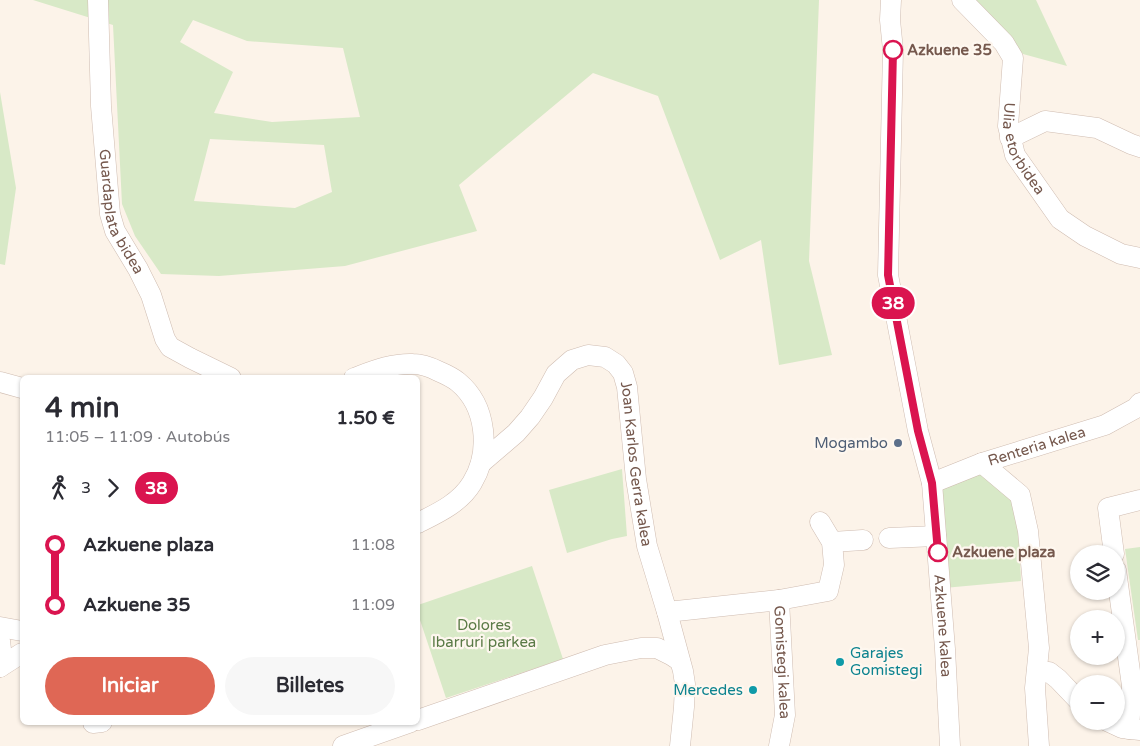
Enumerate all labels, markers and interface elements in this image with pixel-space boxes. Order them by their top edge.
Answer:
marker: Azkuene 35 [883,40,903,60]
place label: Azkuene 35 [907,41,992,59]
street label: Ulia etorbidea [999,102,1049,198]
street label: Guardaplata bidea [96,148,148,277]
line badge: 38 [870,287,916,319]
text: 38 [882,292,904,314]
street label: Joan Karlos Gerra kalea [617,379,656,548]
text: 4 min [45,391,120,425]
text: 1.50 € [336,407,395,429]
street label: Renteria kalea [986,423,1088,470]
text: 11:05 – 11:09 · Autobús [45,427,230,447]
place label: Mogambo [814,434,888,452]
marker: Mogambo [892,437,904,449]
icon: walk [45,474,73,502]
icon: forward [99,474,127,502]
text: 38 [145,477,168,499]
text: 3 [81,478,91,498]
text: Azkuene plaza [83,534,214,556]
text: 11:08 [351,535,395,555]
marker: Azkuene plaza [928,542,948,562]
place label: Azkuene plaza [952,543,1056,562]
map controls [1070,545,1125,730]
button: layers [1070,545,1125,600]
street label: Azkuene kalea [930,573,955,678]
text: Azkuene 35 [83,594,190,616]
text: 11:09 [351,595,395,615]
street label: Gomistegi kalea [770,605,794,719]
button: + [1070,610,1125,665]
park label: Dolores Ibarruri parkea [432,616,536,651]
place label: Garajes Gomistegi [850,644,922,679]
marker: Garajes Gomistegi [834,656,846,668]
button: Iniciar [45,657,215,715]
button: Billetes [225,657,395,715]
button: − [1070,675,1125,730]
place label: Mercedes [673,681,743,699]
marker: Mercedes [747,684,759,696]

